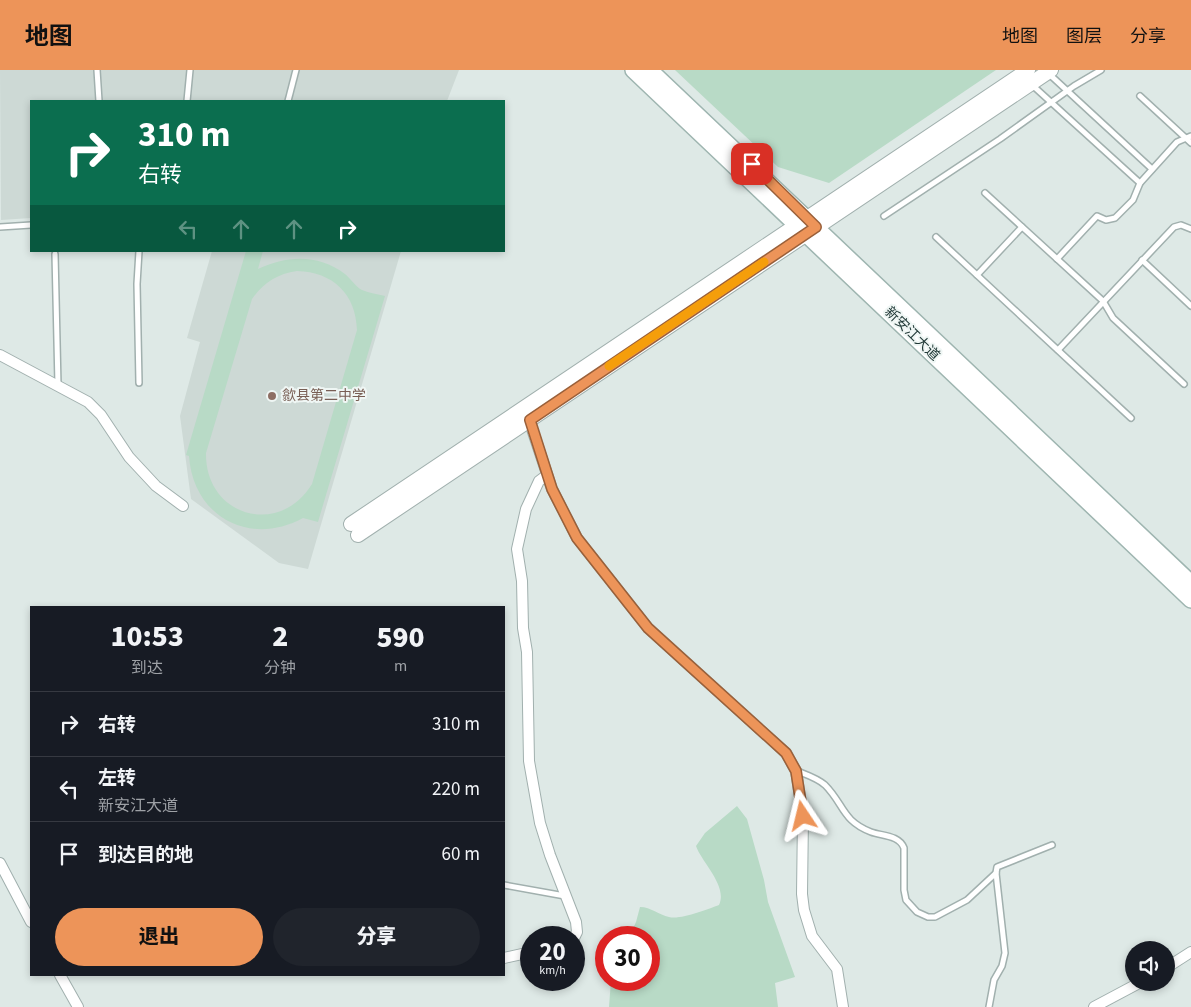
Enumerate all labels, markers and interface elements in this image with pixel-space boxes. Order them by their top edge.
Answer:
text: 地图 [25,19,73,54]
text: 地图 [1002,24,1038,49]
text: 图层 [1066,24,1102,49]
text: 分享 [1130,24,1166,49]
text: 310 m [138,110,230,160]
icon: right [55,120,120,185]
pin [731,143,773,185]
icon: arrive [738,150,766,178]
text: 右转 [138,159,182,191]
icon: left [174,215,202,243]
icon: ahead [227,215,255,243]
icon: ahead [280,215,308,243]
icon: right [333,215,361,243]
street label: 新安江大道 [880,302,944,366]
place label: 歙县第二中学 [282,386,366,406]
marker: 歙县第二中学 [266,390,278,402]
text: 10:53 [110,615,184,658]
text: 2 [272,615,288,658]
text: 590 [377,616,425,659]
text: m [394,655,407,677]
text: 到达 [131,657,163,679]
text: 分钟 [264,657,296,679]
icon: right [55,710,83,738]
text: 310 m [432,711,480,738]
text: 右转 [98,712,136,739]
text: 左转 [98,765,136,792]
icon: left [55,775,83,803]
text: 220 m [432,776,480,803]
position arrow [776,789,828,841]
text: 新安江大道 [98,795,178,817]
icon: arrive [55,840,83,868]
text: 60 m [442,841,480,868]
text: 到达目的地 [98,842,193,869]
button: 退出 [55,908,263,966]
button: 分享 [273,908,480,966]
speed limit sign: 30 [595,926,660,991]
text: 20 [539,934,566,970]
map controls [1125,941,1175,991]
button: sound [1125,941,1175,991]
text: km/h [539,962,566,979]

